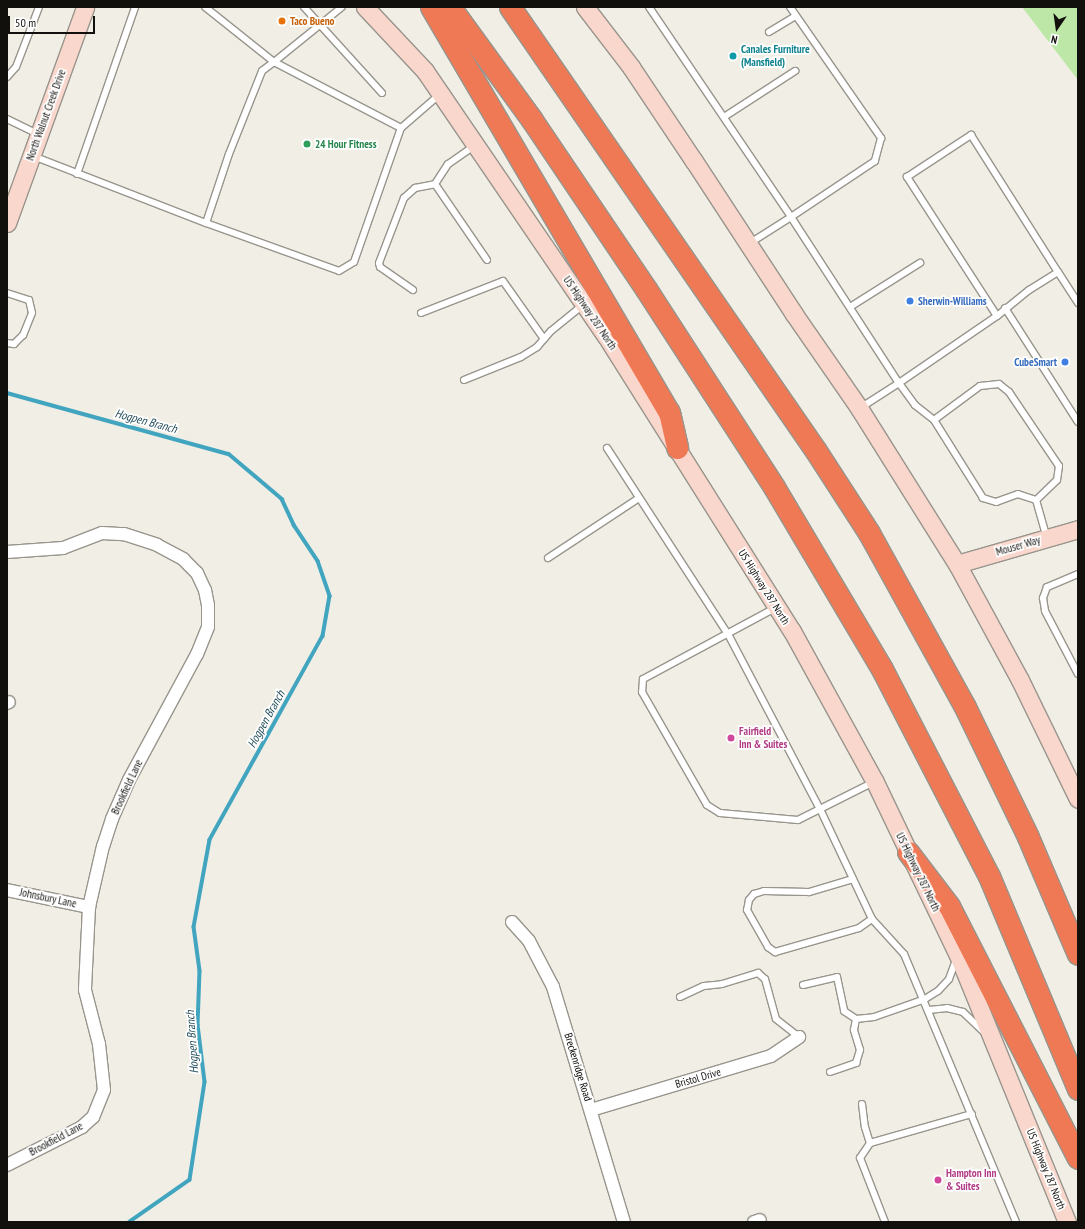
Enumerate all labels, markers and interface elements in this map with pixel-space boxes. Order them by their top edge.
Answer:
scale bar [10,8,97,34]
north arrow [1037,8,1077,48]
place label: Taco Bueno [290,14,335,28]
text: 50 m [15,15,36,30]
marker: Taco Bueno [277,16,287,26]
text: N [1050,32,1059,47]
place label: Canales Furniture (Mansfield) [741,43,810,69]
marker: Canales Furniture (Mansfield) [728,51,738,61]
street label: North Walnut Creek Drive [23,67,69,163]
place label: 24 Hour Fitness [315,137,377,151]
marker: 24 Hour Fitness [302,139,312,149]
street label: US Highway 287 North [560,273,620,353]
place label: Sherwin-Williams [918,294,987,308]
marker: Sherwin-Williams [905,296,915,306]
place label: CubeSmart [1014,355,1057,369]
marker: CubeSmart [1060,357,1070,367]
water label: Hogpen Branch [114,406,178,436]
street label: Mouser Way [994,533,1042,559]
street label: US Highway 287 North [735,547,793,627]
water label: Hogpen Branch [244,688,288,750]
place label: Fairfield Inn & Suites [739,725,787,751]
marker: Fairfield Inn & Suites [726,733,736,743]
street label: Brookfield Lane [109,757,145,817]
street label: US Highway 287 North [893,830,943,914]
street label: Johnsbury Lane [18,886,78,910]
water label: Hogpen Branch [183,1010,201,1074]
street label: Breckenridge Road [561,1031,595,1103]
street label: Bristol Drive [674,1065,722,1091]
street label: Brookfield Lane [27,1119,85,1159]
street label: US Highway 287 North [1024,1126,1068,1212]
place label: Hampton Inn & Suites [946,1167,996,1193]
marker: Hampton Inn & Suites [933,1175,943,1185]

